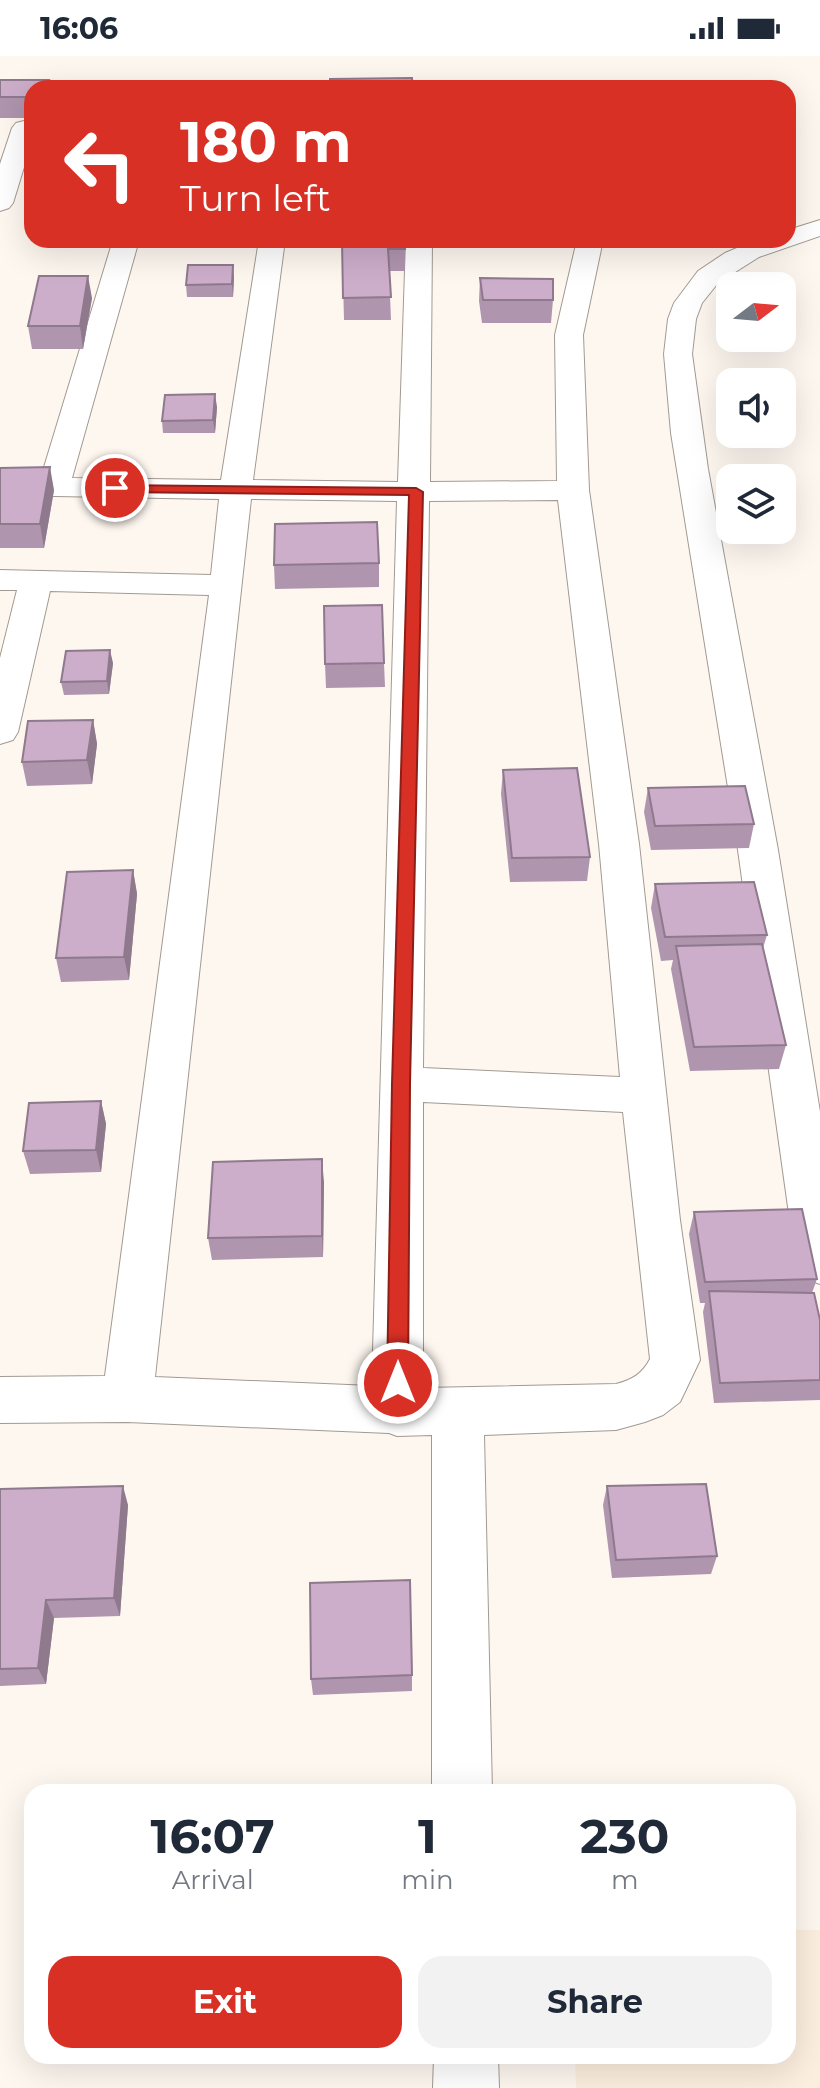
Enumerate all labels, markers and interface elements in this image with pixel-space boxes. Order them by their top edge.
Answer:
text: 16:06 [40,10,118,47]
text: 180 m [180,108,352,176]
icon: left [48,112,152,216]
text: Turn left [180,176,331,220]
north arrow [716,272,796,352]
map controls [716,272,796,544]
button: sound [716,368,796,448]
pin [81,454,149,522]
button: layers [716,464,796,544]
icon: arrive [93,466,137,510]
position arrow [356,1341,440,1425]
text: 16:07 [151,1807,275,1865]
text: 1 [418,1807,437,1865]
text: 230 [580,1807,669,1865]
text: Arrival [172,1864,254,1896]
text: min [401,1864,453,1896]
text: m [611,1864,639,1896]
button: Exit [48,1956,402,2048]
button: Share [418,1956,772,2048]

